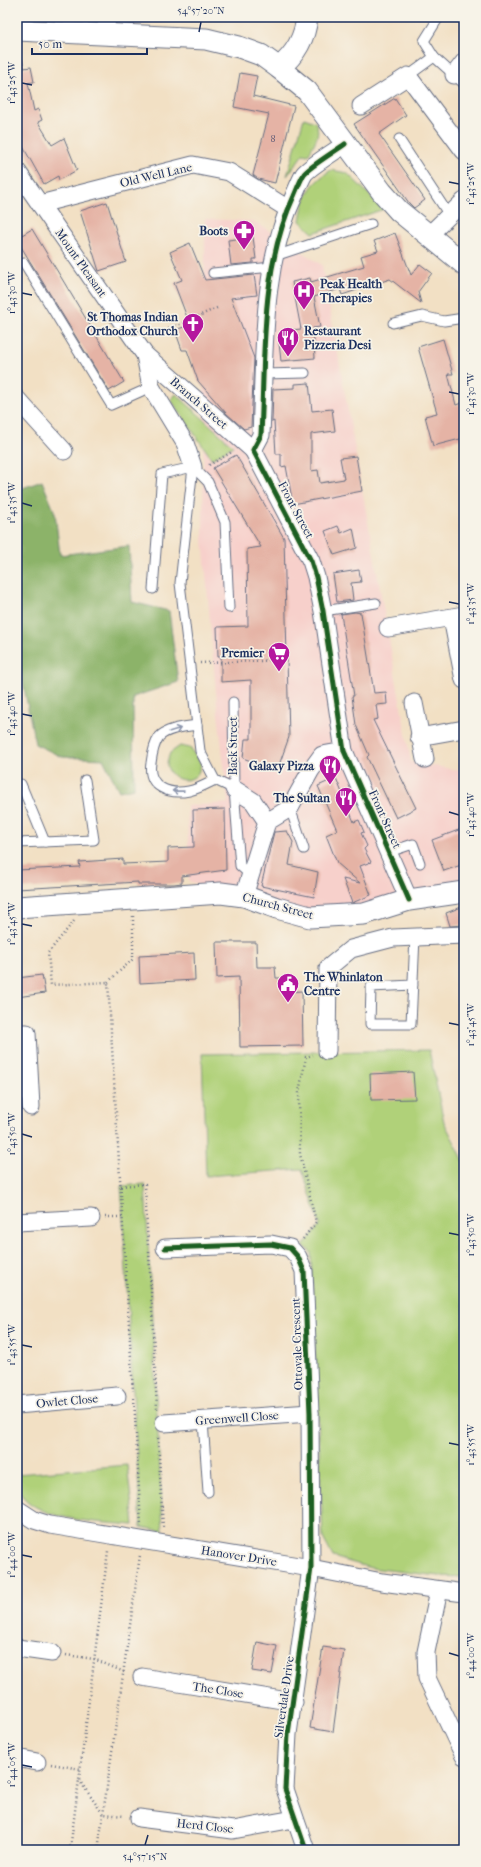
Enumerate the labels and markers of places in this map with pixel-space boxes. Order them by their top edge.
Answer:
pharmacy icon: Boots [231,218,257,251]
place label: Boots [199,224,229,238]
place label: Peak Health Therapies [319,277,383,306]
hospital icon: Peak Health Therapies [291,278,317,311]
place label: St Thomas Indian Orthodox Church [87,310,179,338]
church icon: St Thomas Indian Orthodox Church [180,311,206,344]
place label: Restaurant Pizzeria Desi [304,324,372,352]
restaurant icon: Restaurant Pizzeria Desi [275,325,301,358]
supermarket icon: Premier [266,640,292,673]
place label: Premier [221,646,265,660]
restaurant icon: Galaxy Pizza [317,753,343,786]
place label: Galaxy Pizza [249,759,314,774]
restaurant icon: The Sultan [333,785,359,818]
place label: The Sultan [272,791,331,805]
place label: The Whinlaton Centre [303,970,384,998]
public building icon: The Whinlaton Centre [275,971,301,1004]

